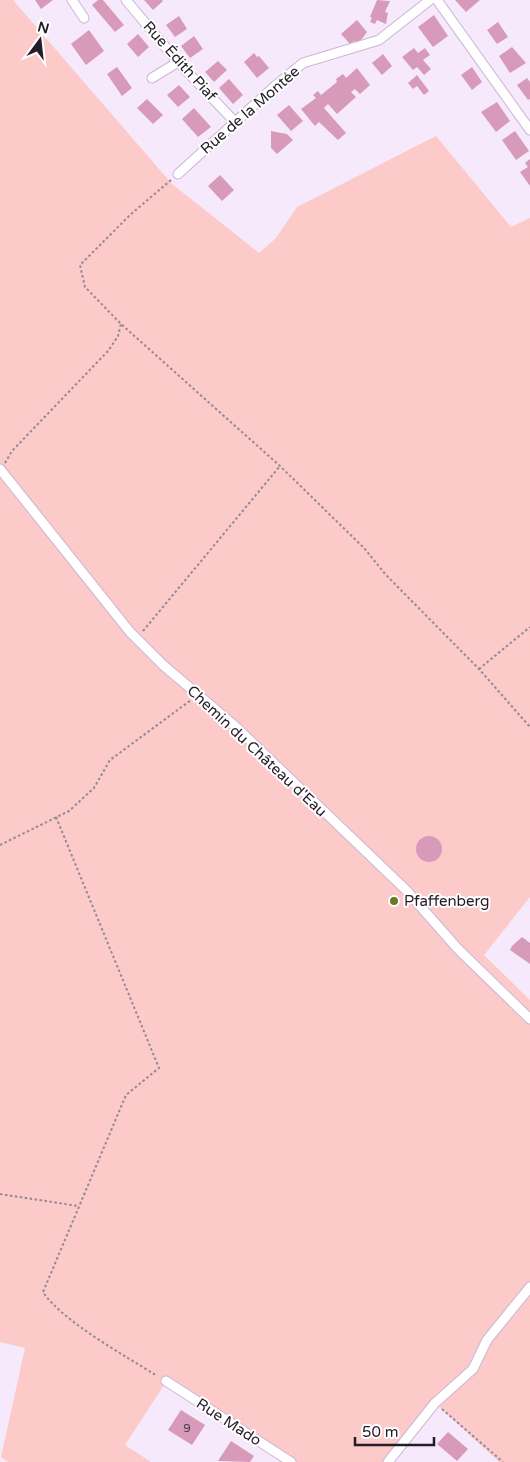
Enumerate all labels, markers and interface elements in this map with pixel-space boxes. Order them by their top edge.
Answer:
north arrow [15,15,65,65]
street label: Rue Édith Piaf [139,17,221,105]
text: N [36,18,51,38]
street label: Rue de la Montée [197,62,303,158]
street label: Chemin du Château d'Eau [184,682,330,820]
place label: Pfaffenberg [404,892,490,910]
marker: Pfaffenberg [388,895,400,907]
street label: Rue Mado [193,1394,265,1450]
scale bar [355,1414,434,1446]
house number: 9 [183,1421,191,1435]
text: 50 m [362,1423,399,1441]

